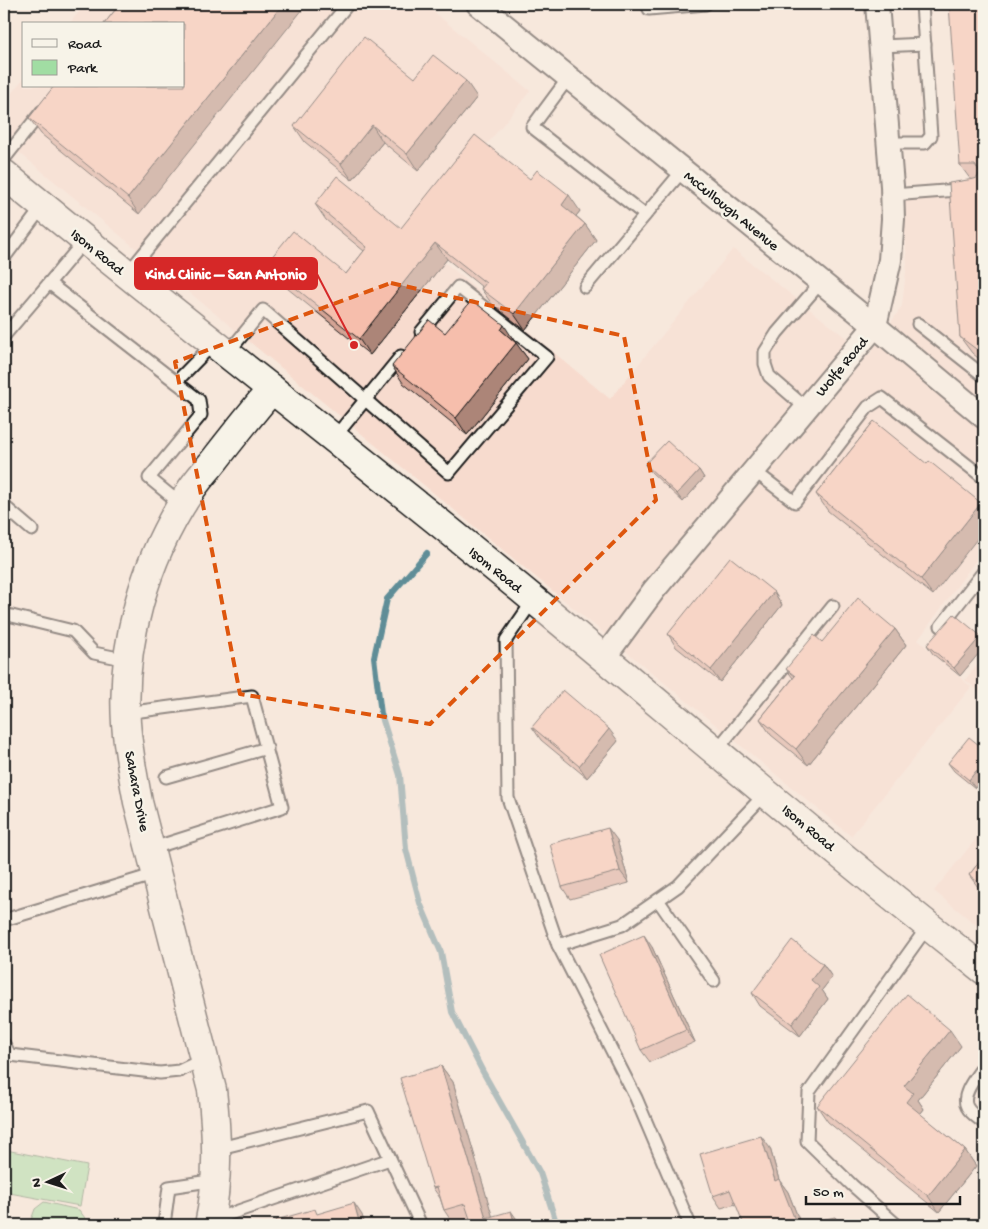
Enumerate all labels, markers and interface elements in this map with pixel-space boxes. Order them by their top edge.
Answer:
legend [22,22,185,88]
text: Road [68,36,102,54]
text: Park [67,60,98,78]
street label: McCullough Avenue [679,168,782,256]
street label: Isom Road [66,225,128,280]
callout: Kind Clinic – San Antonio [135,258,317,289]
text: Kind Clinic – San Antonio [144,267,307,286]
street label: Wolfe Road [812,333,873,401]
street label: Isom Road [464,543,526,598]
street label: Sahara Drive [119,750,153,833]
street label: Isom Road [777,801,839,857]
north arrow [22,1156,72,1206]
scale bar [806,1174,959,1206]
text: N [29,1178,46,1188]
text: 50 m [813,1184,844,1202]

